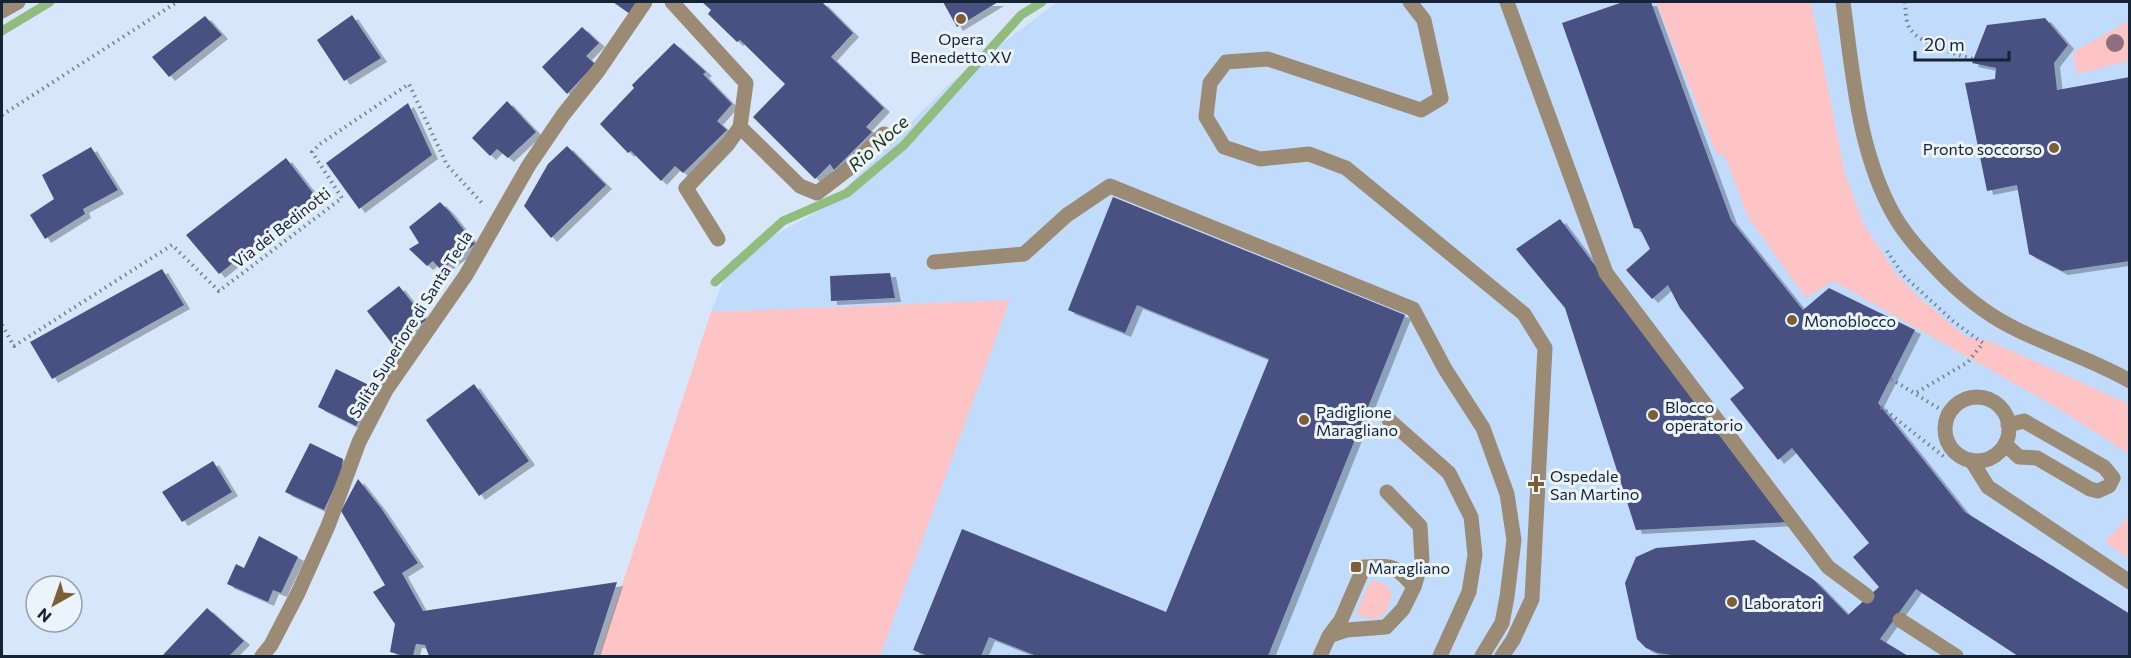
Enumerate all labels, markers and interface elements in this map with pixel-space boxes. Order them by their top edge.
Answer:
marker: Opera Benedetto XV [954,12,968,26]
scale bar [1915,24,2010,62]
place label: Opera Benedetto XV [910,29,1012,66]
text: 20 m [1924,33,1965,55]
water label: Rio Noce [843,110,913,176]
place label: Pronto soccorso [1923,139,2042,158]
marker: Pronto soccorso [2047,141,2061,155]
street label: Via dei Bedinotti [228,183,334,271]
street label: Salita Superiore di Santa Tecla [344,227,476,421]
place label: Monoblocco [1804,311,1896,330]
marker: Monoblocco [1785,313,1799,327]
place label: Blocco operatorio [1665,397,1743,434]
place label: Padiglione Maragliano [1316,402,1398,439]
marker: Blocco operatorio [1646,408,1660,422]
marker: Padiglione Maragliano [1297,413,1311,427]
place label: Ospedale San Martino [1550,466,1639,503]
marker: Ospedale San Martino [1527,475,1545,493]
place label: Maragliano [1368,558,1450,577]
marker: Maragliano [1349,560,1363,574]
north arrow [24,574,84,634]
place label: Laboratori [1744,593,1822,612]
marker: Laboratori [1725,595,1739,609]
text: N [33,605,55,627]

